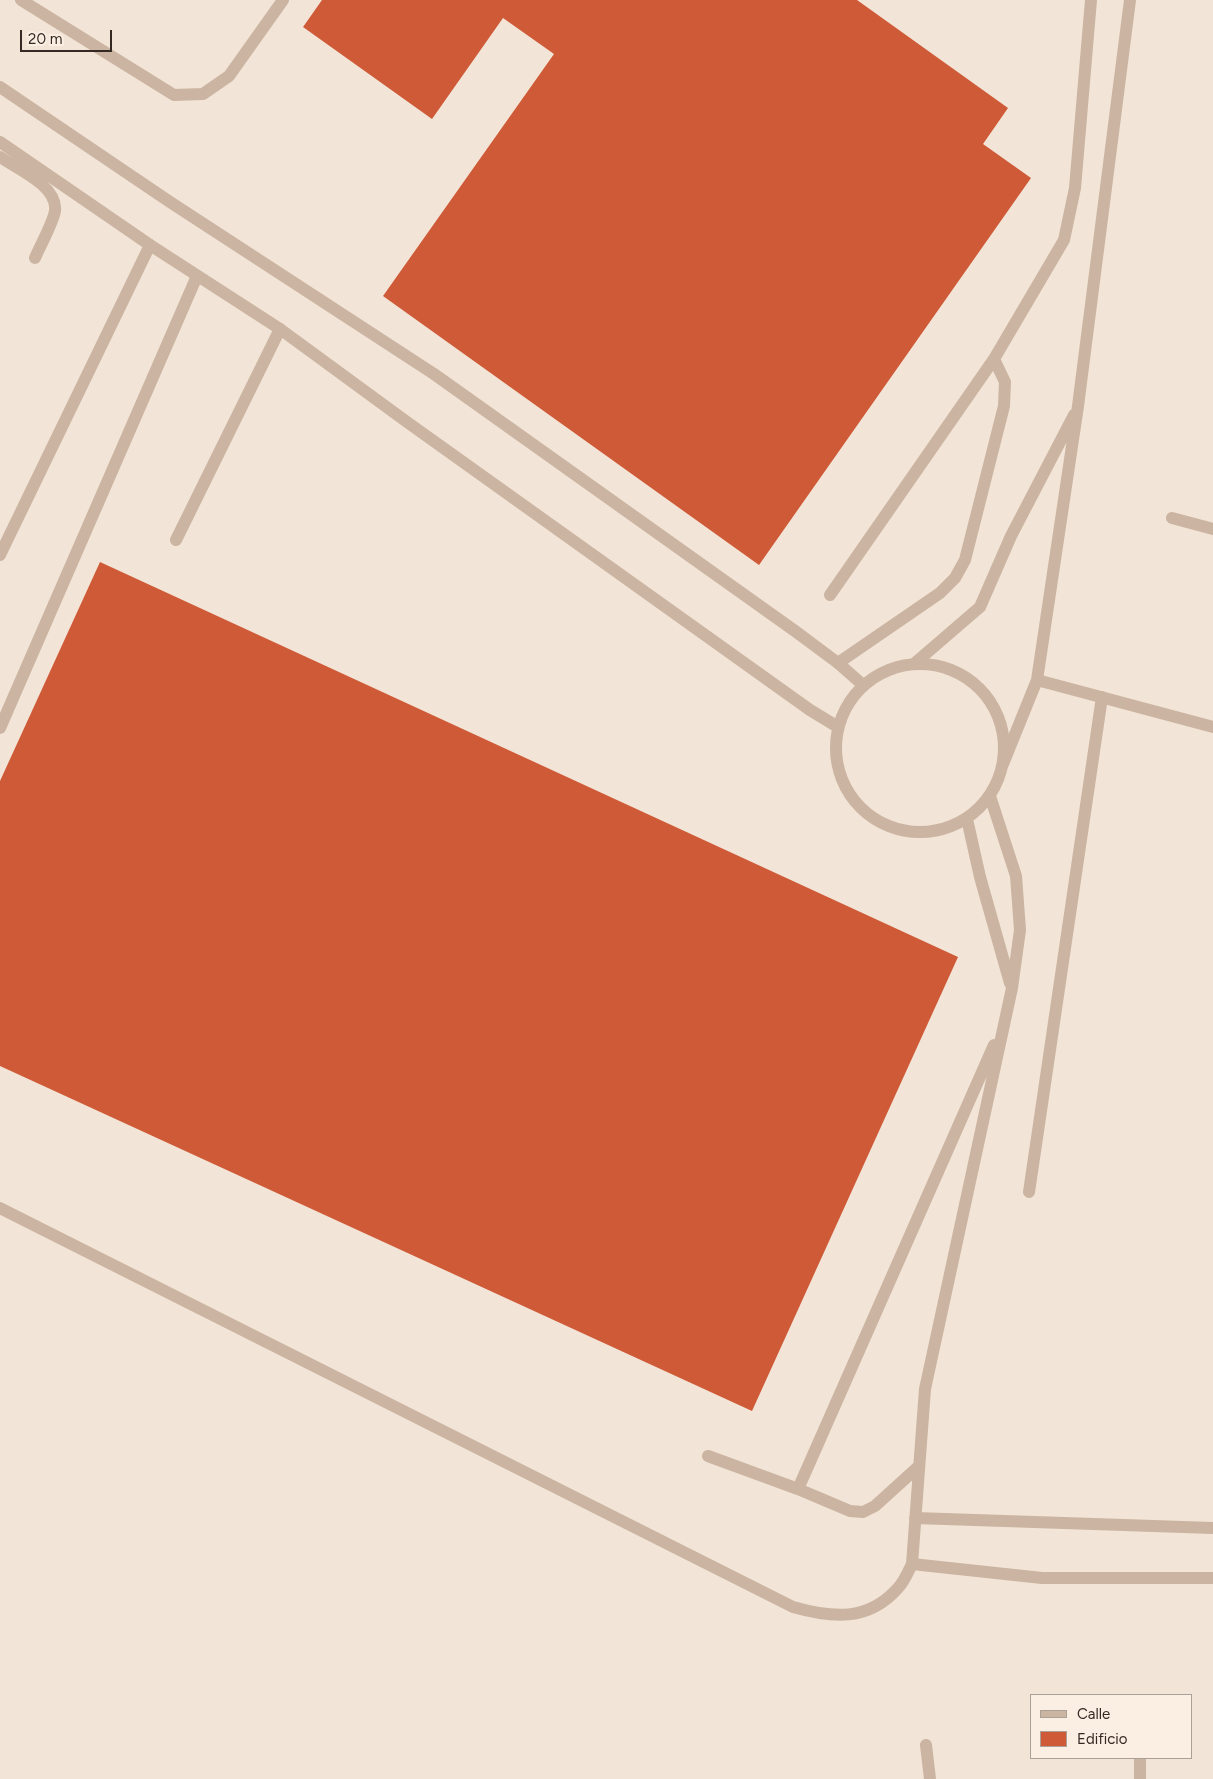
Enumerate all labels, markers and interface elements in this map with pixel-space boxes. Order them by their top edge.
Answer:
scale bar [22,20,115,52]
text: 20 m [28,30,62,48]
legend [1030,1694,1193,1759]
text: Calle [1077,1705,1110,1723]
text: Edificio [1077,1730,1127,1748]

